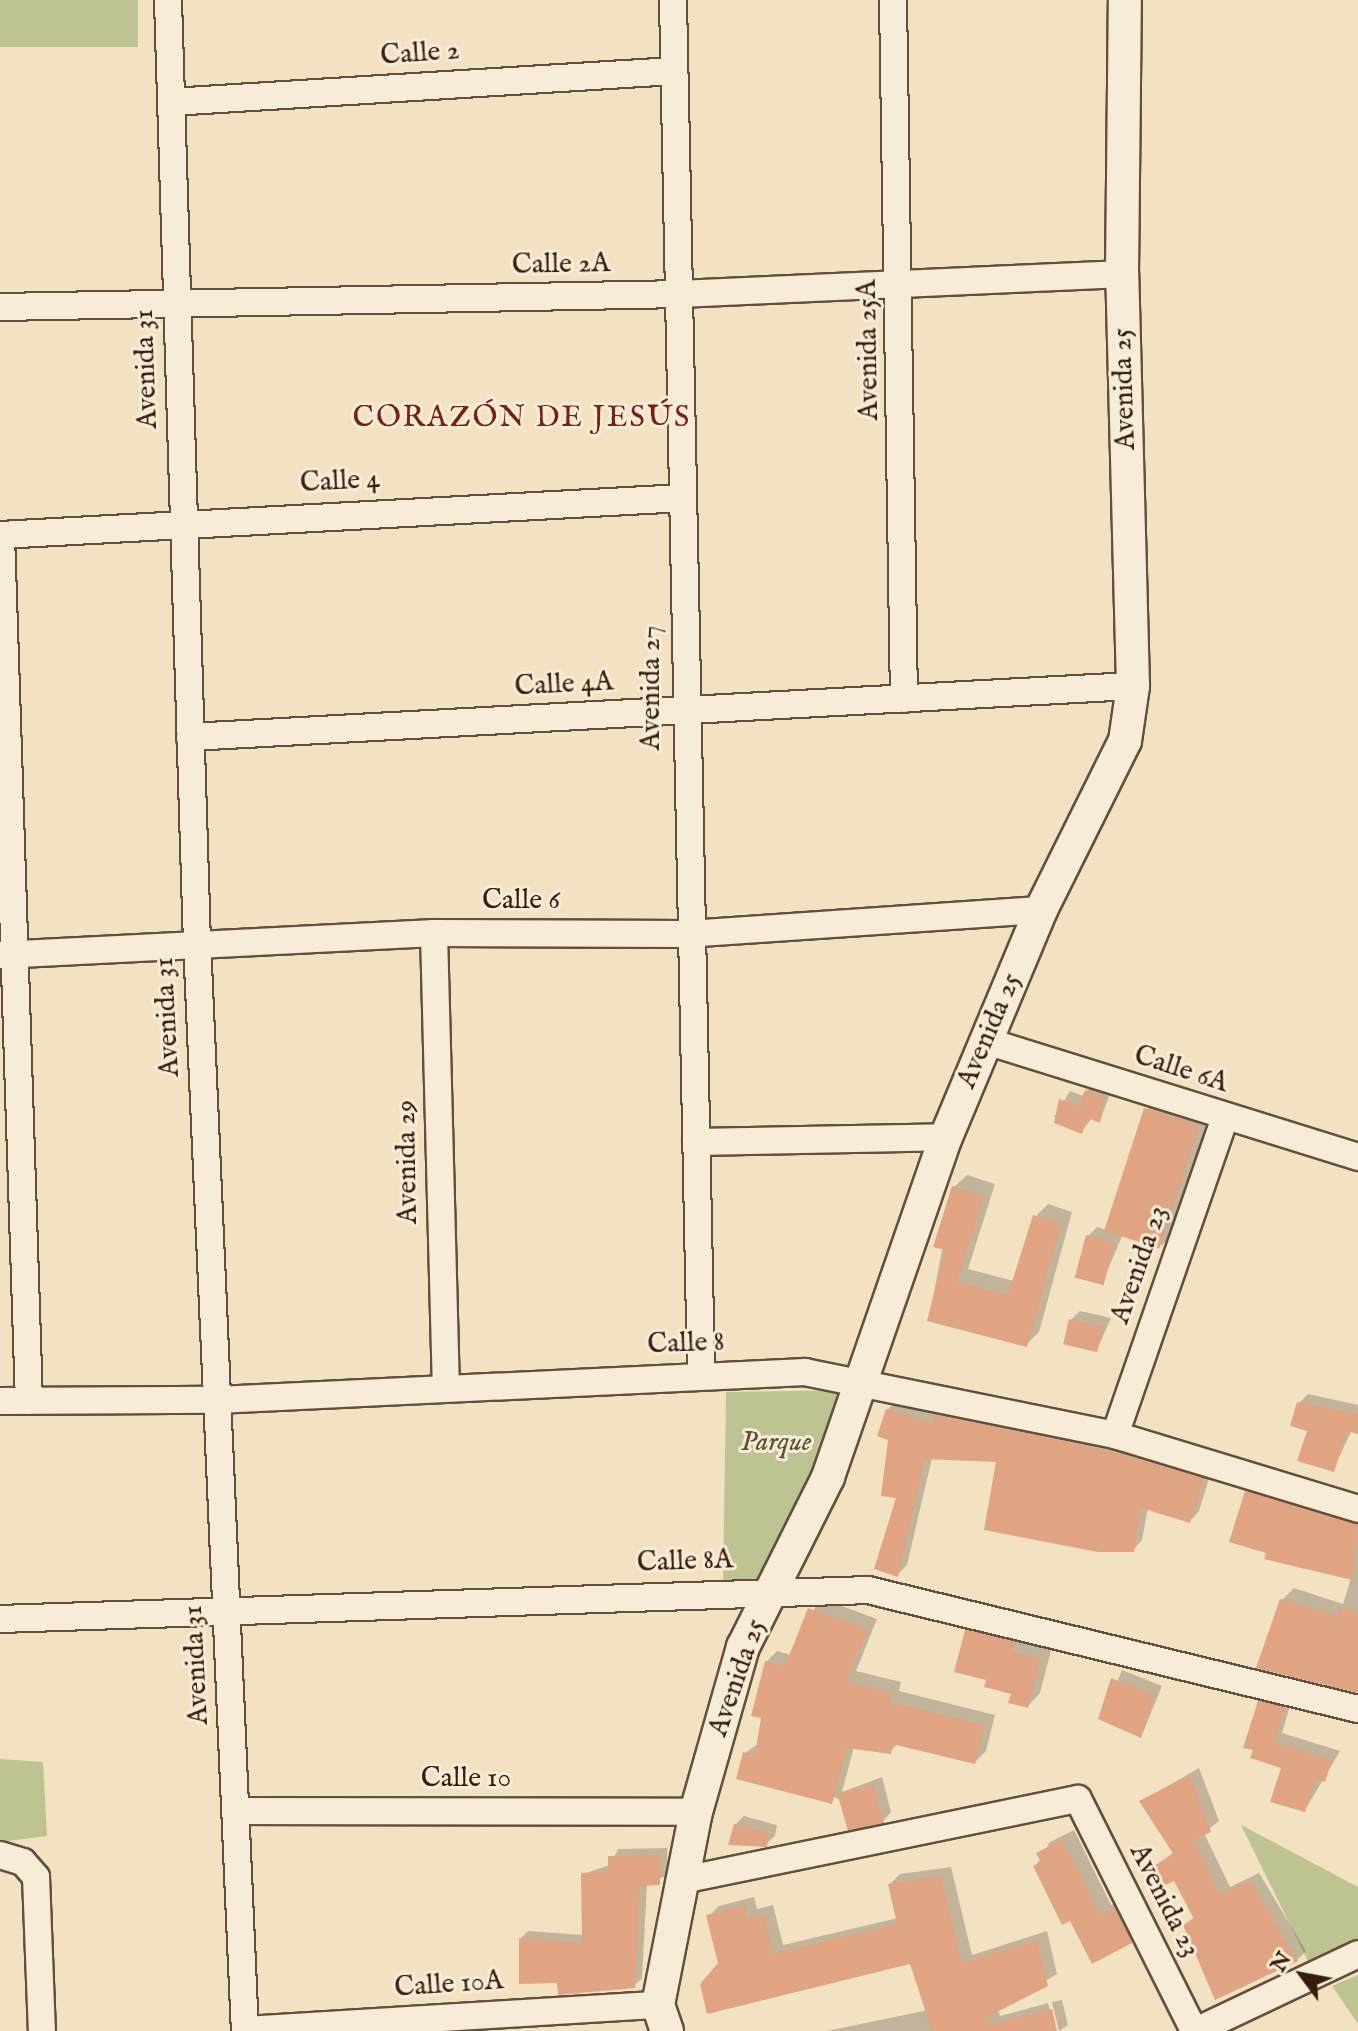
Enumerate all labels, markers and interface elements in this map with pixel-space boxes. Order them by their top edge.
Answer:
street label: Calle 2 [379,34,461,74]
street label: Calle 2A [512,247,610,283]
street label: Avenida 25A [851,279,887,421]
street label: Avenida 31 [128,309,166,429]
street label: Avenida 25 [1106,327,1144,451]
district label: CORAZÓN DE JESÚS [352,400,692,436]
street label: Calle 4 [299,463,381,501]
street label: Avenida 27 [635,626,669,750]
street label: Calle 4A [514,666,614,704]
street label: Calle 6 [482,884,560,918]
street label: Avenida 31 [148,956,188,1078]
street label: Avenida 25 [951,968,1029,1094]
street label: Calle 6A [1130,1039,1232,1101]
street label: Avenida 29 [390,1100,426,1224]
street label: Avenida 23 [1104,1202,1176,1328]
street label: Calle 8 [647,1326,725,1362]
park label: Parque [741,1426,811,1460]
street label: Calle 8A [636,1544,734,1580]
street label: Avenida 31 [177,1604,217,1726]
street label: Avenida 25 [702,1615,774,1741]
street label: Calle 10 [421,1762,511,1796]
street label: Avenida 23 [1121,1839,1207,1963]
north arrow [1262,1935,1342,2015]
text: N [1265,1947,1299,1978]
street label: Calle 10A [393,1964,505,2006]

